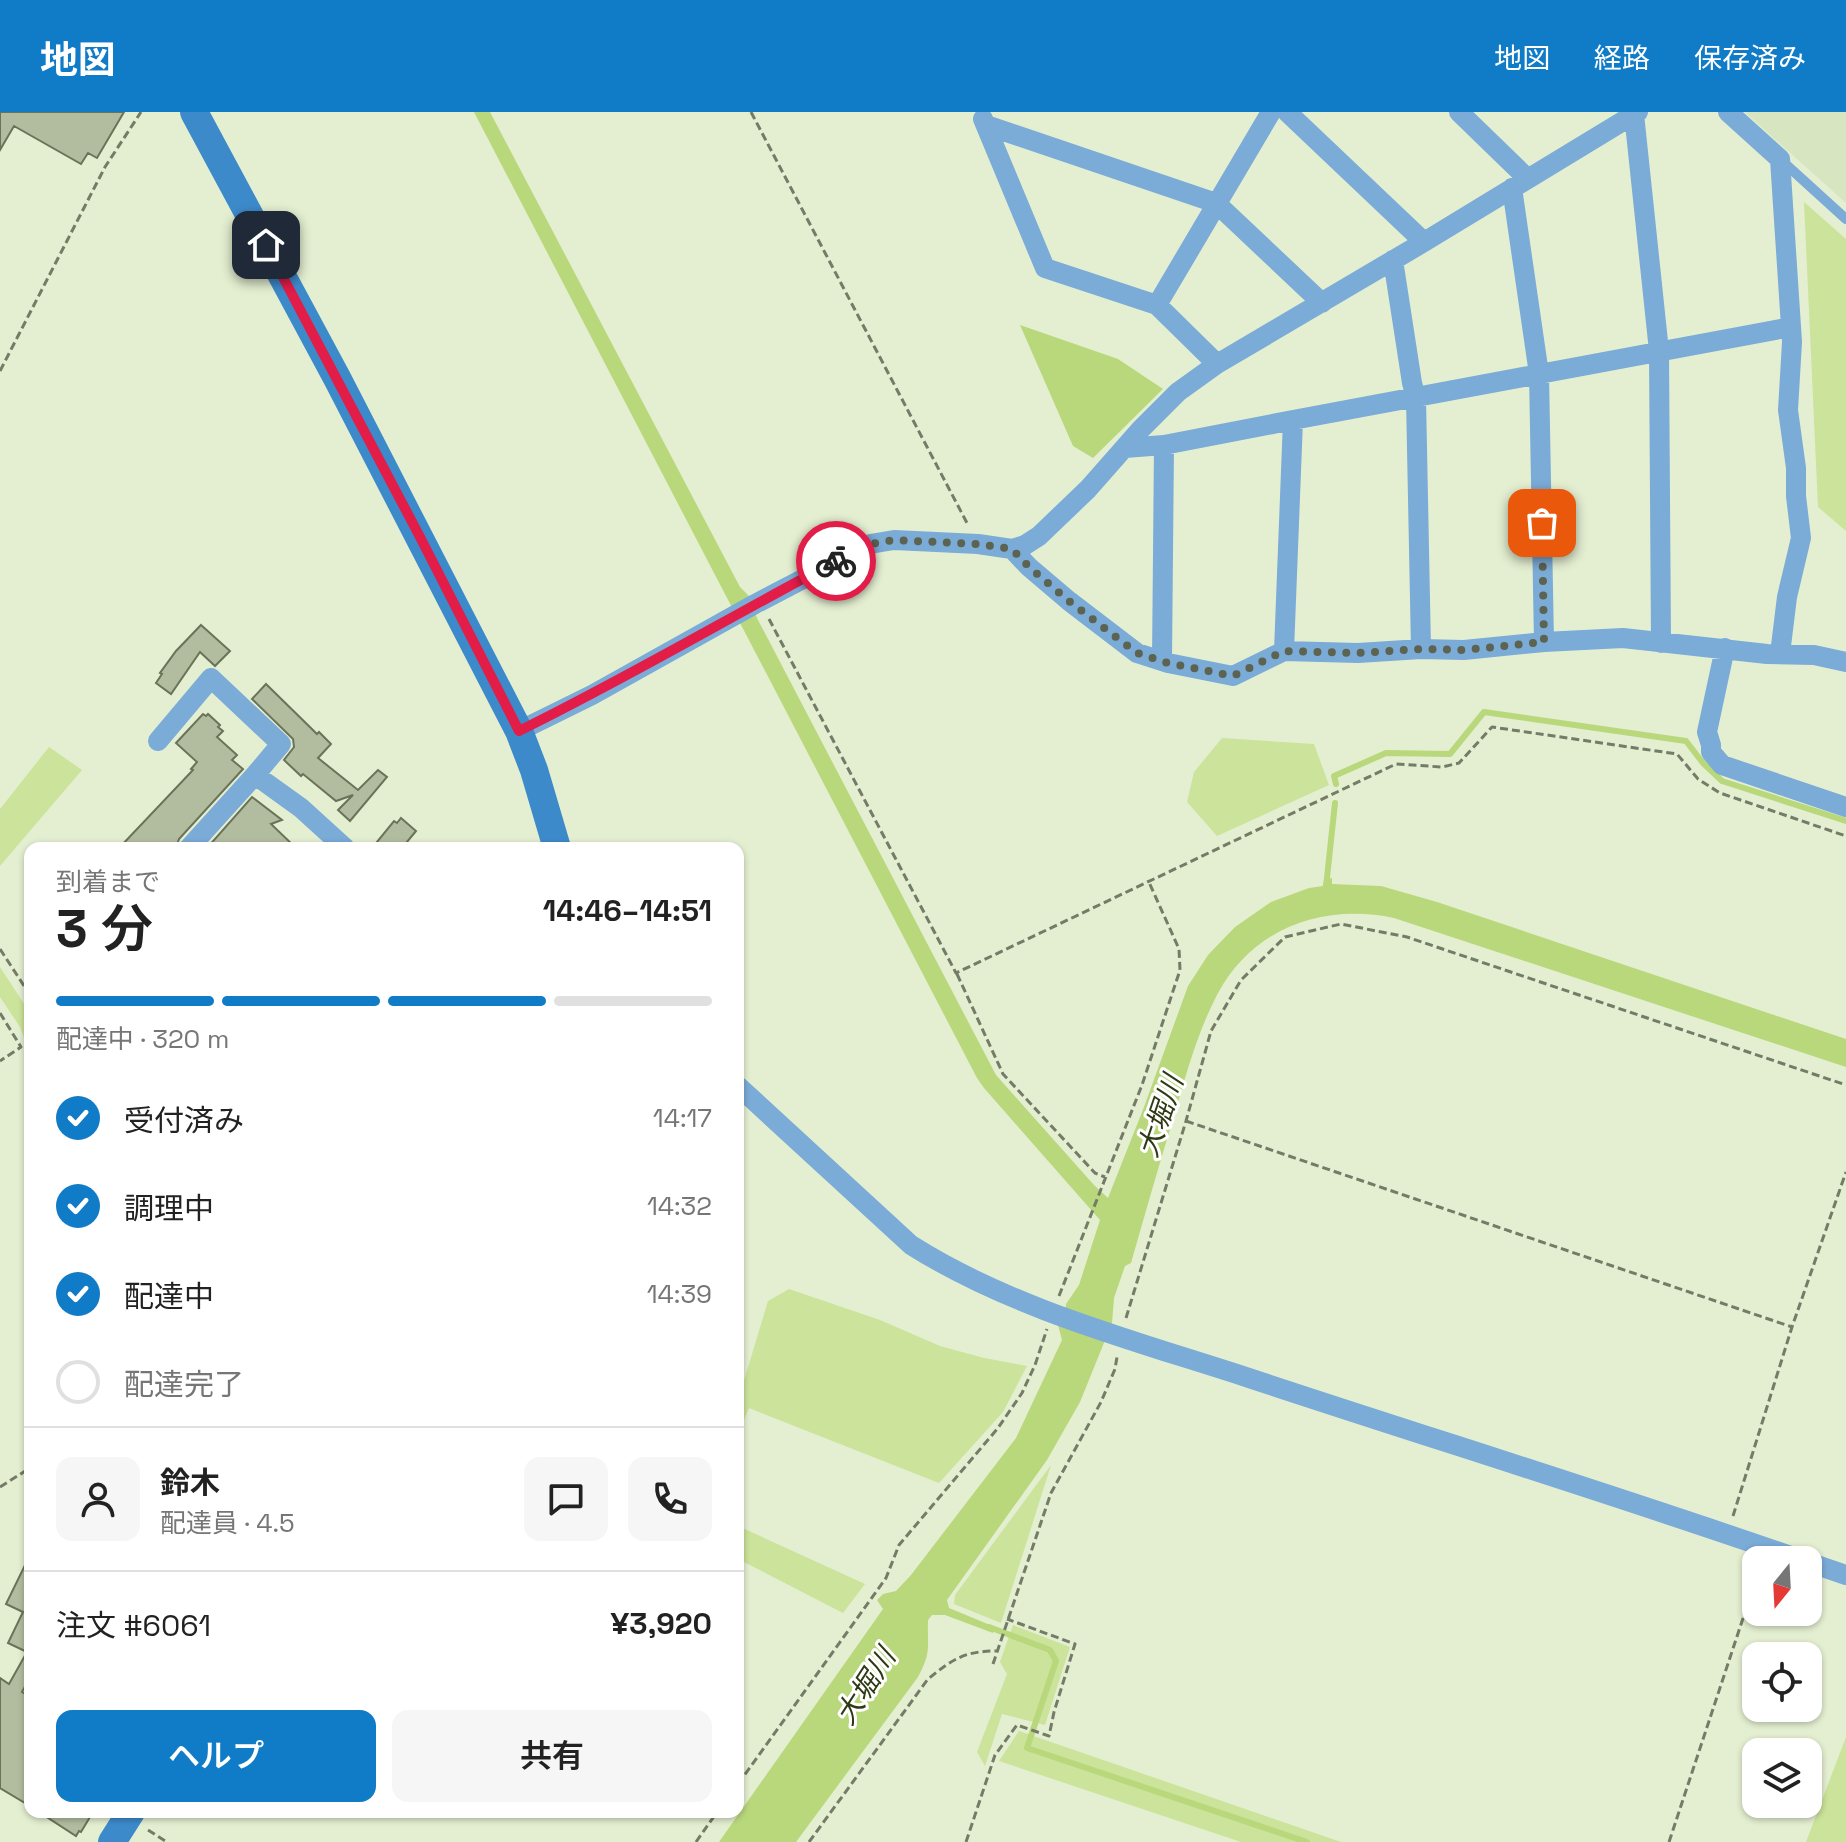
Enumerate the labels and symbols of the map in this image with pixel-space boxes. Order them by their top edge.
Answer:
pin [232,211,300,279]
pin [1508,489,1576,557]
courier [796,521,876,601]
water label: 大堀川 [1129,1068,1192,1162]
north arrow [1742,1546,1822,1626]
water label: 大堀川 [827,1638,905,1731]

